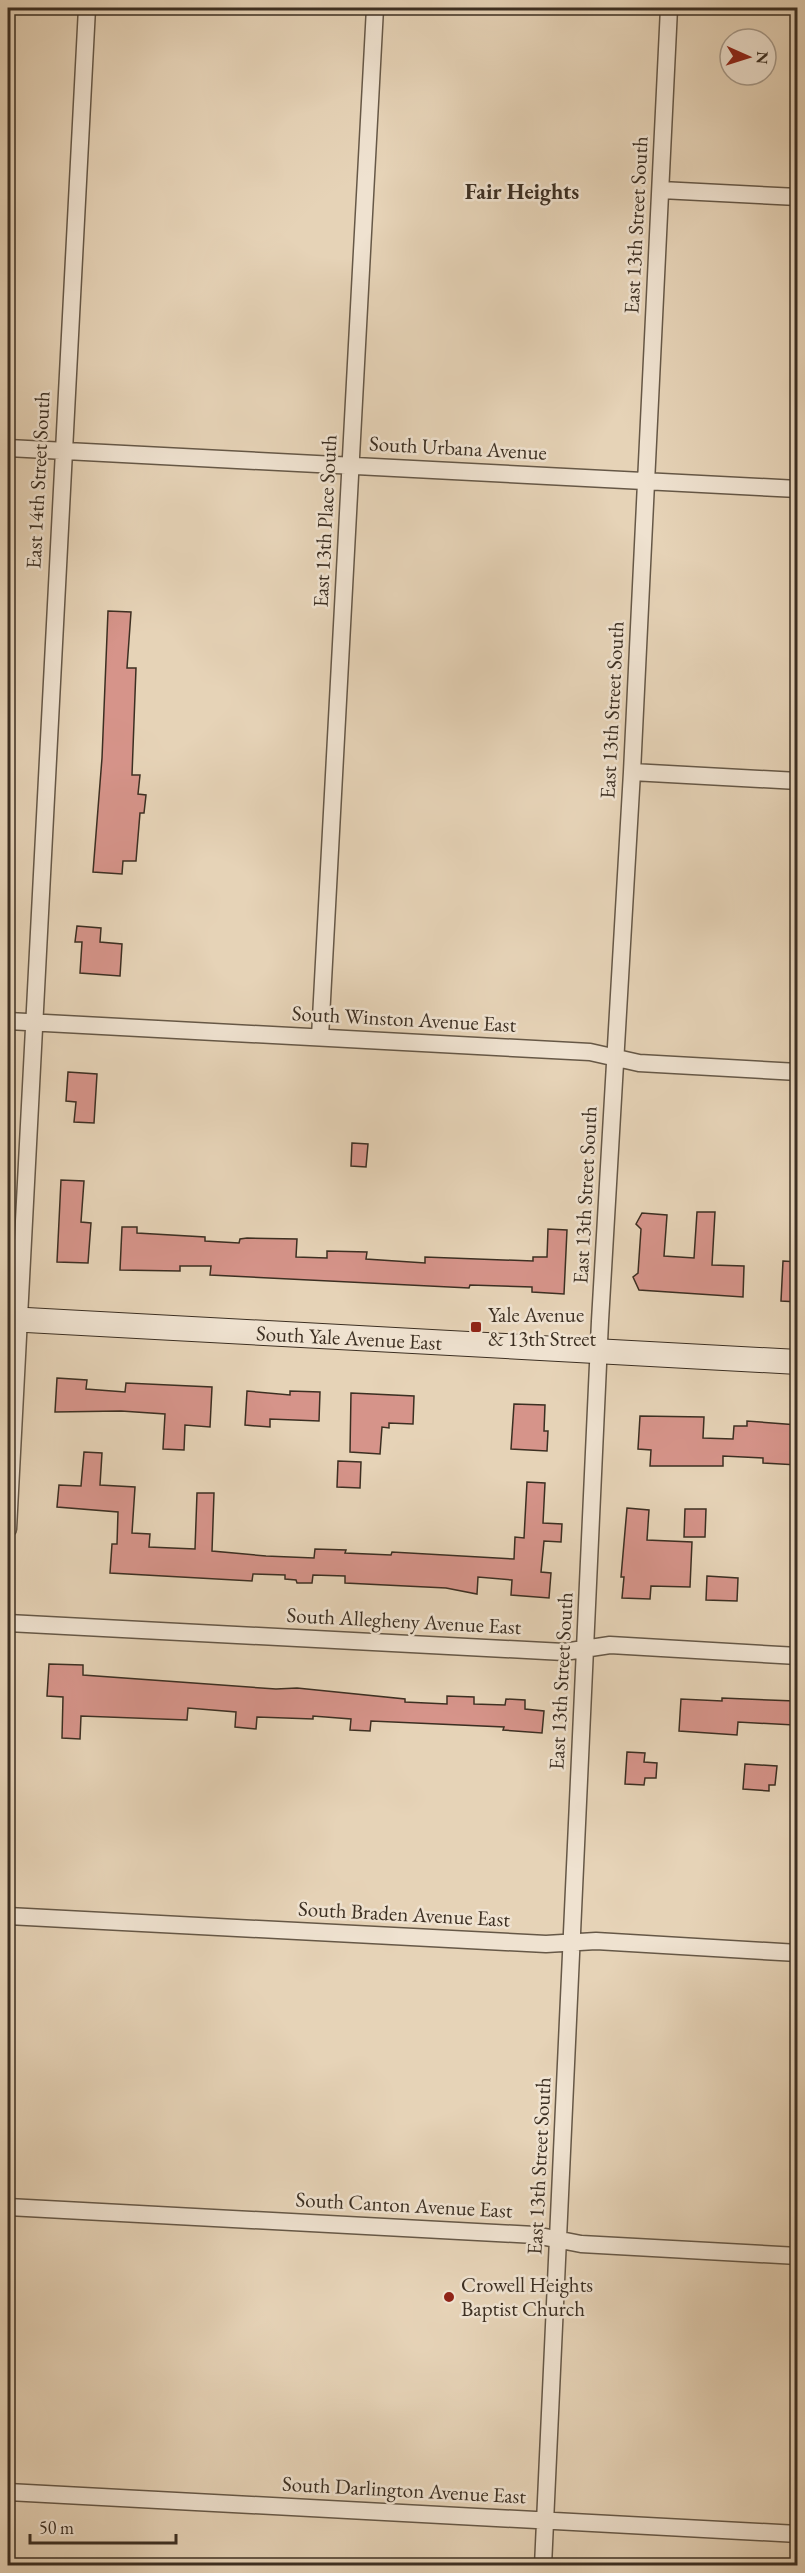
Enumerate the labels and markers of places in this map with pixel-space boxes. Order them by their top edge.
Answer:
place label: Yale Avenue & 13th Street [488,1301,596,1352]
marker: Yale Avenue & 13th Street [469,1320,483,1334]
place label: Crowell Heights Baptist Church [461,2271,593,2322]
marker: Crowell Heights Baptist Church [442,2290,456,2304]

